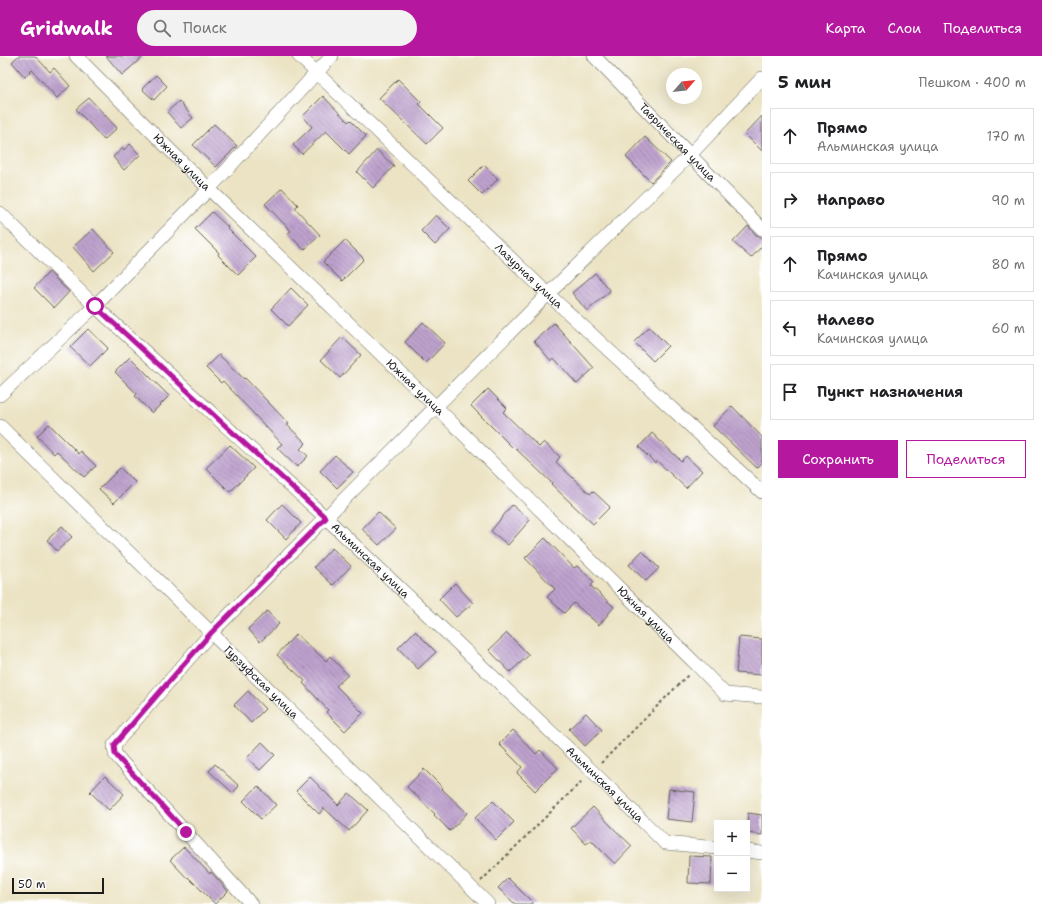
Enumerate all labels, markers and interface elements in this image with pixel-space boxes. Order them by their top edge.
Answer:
search box [137,10,417,46]
text: Gridwalk [20,16,113,41]
icon: search [151,17,173,39]
text: Поиск [183,18,227,38]
text: Карта [825,19,866,37]
text: Слои [888,19,921,37]
text: Поделиться [943,19,1022,37]
north arrow [666,68,702,104]
text: 5 мин [778,71,831,93]
text: Пешком · 400 m [919,74,1026,91]
street label: Таврическая улица [636,100,719,185]
text: Прямо [817,118,867,138]
icon: ahead [779,125,801,147]
text: 170 m [987,128,1025,145]
street label: Южная улица [150,131,214,194]
text: Альминская улица [817,138,938,155]
icon: right [779,189,801,211]
text: Направо [817,190,885,210]
text: 90 m [991,192,1025,209]
street label: Лазурная улица [491,240,566,312]
text: Прямо [817,246,867,266]
icon: ahead [779,253,801,275]
text: 80 m [991,256,1025,273]
text: Качинская улица [817,266,928,283]
route start [86,297,104,315]
text: Налево [817,310,875,330]
icon: left [779,317,801,339]
text: 60 m [992,320,1025,337]
text: Качинская улица [817,330,928,347]
street label: Южная улица [383,356,447,419]
icon: arrive [779,381,801,403]
text: Пункт назначения [817,382,963,402]
button: Сохранить [778,440,898,478]
button: Поделиться [906,440,1026,478]
street label: Альминская улица [328,520,413,602]
street label: Южная улица [614,583,678,647]
street label: Гурзуфская улица [221,643,302,722]
street label: Альминская улица [563,743,647,826]
map controls [714,820,750,892]
button: + [714,820,750,856]
route end [177,823,195,841]
button: − [714,856,750,892]
scale bar [12,876,104,895]
text: 50 m [18,877,46,892]

